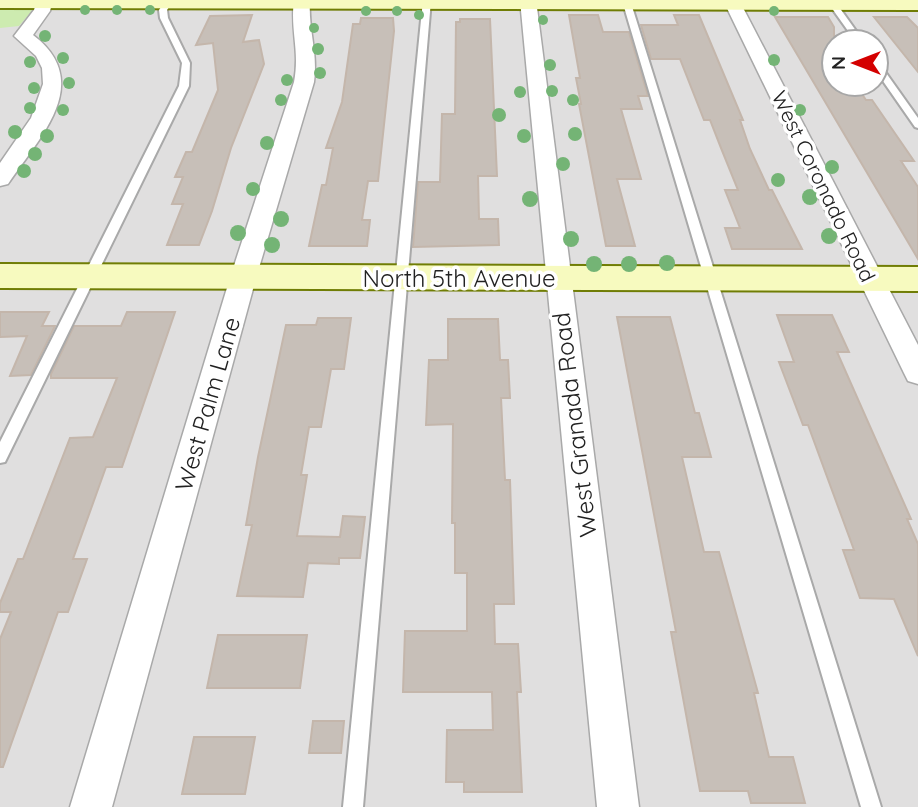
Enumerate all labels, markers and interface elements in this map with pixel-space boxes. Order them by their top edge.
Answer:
north arrow [820,28,890,98]
text: N [826,56,850,70]
street label: West Coronado Road [766,86,882,286]
street label: North 5th Avenue [362,263,556,293]
street label: West Granada Road [545,311,603,539]
street label: West Palm Lane [168,313,246,495]

